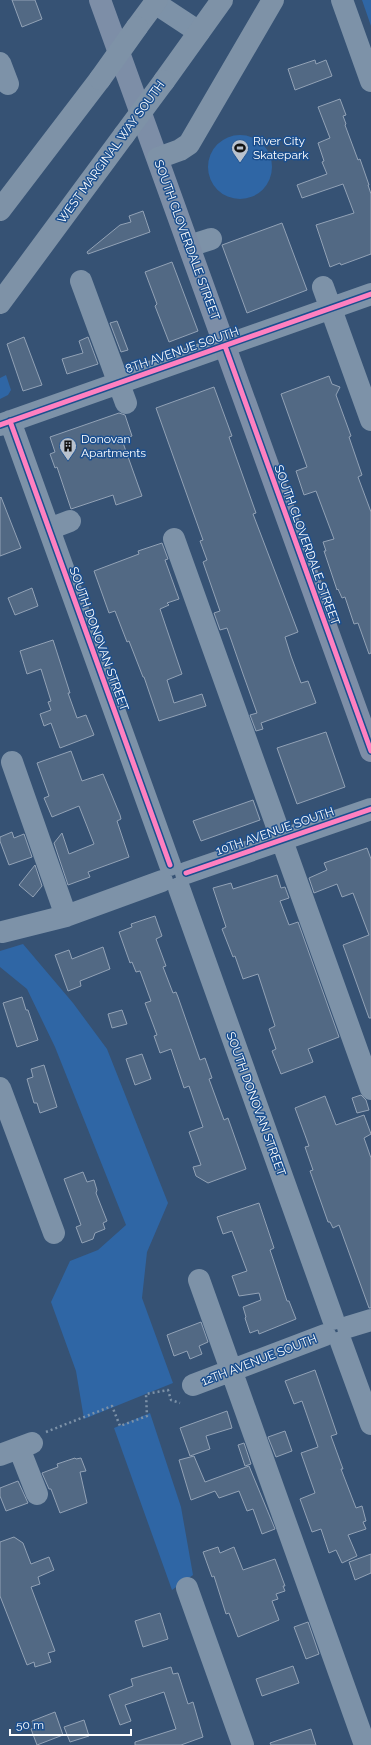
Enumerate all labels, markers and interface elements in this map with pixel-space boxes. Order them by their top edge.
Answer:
street label: WEST MARGINAL WAY SOUTH [55,78,167,226]
place label: River City Skatepark [253,134,309,162]
sports icon: River City Skatepark [230,138,250,163]
street label: SOUTH CLOVERDALE STREET [151,158,223,323]
street label: 8TH AVENUE SOUTH [123,324,241,376]
place label: Donovan Apartments [81,432,146,460]
building icon: Donovan Apartments [58,436,78,461]
street label: SOUTH CLOVERDALE STREET [271,463,343,628]
street label: SOUTH DONOVAN STREET [66,565,132,714]
street label: 10TH AVENUE SOUTH [214,804,336,858]
street label: SOUTH DONOVAN STREET [223,1030,289,1179]
street label: 12TH AVENUE SOUTH [199,1331,319,1389]
scale bar [10,1711,131,1737]
text: 50 m [16,1718,44,1732]

